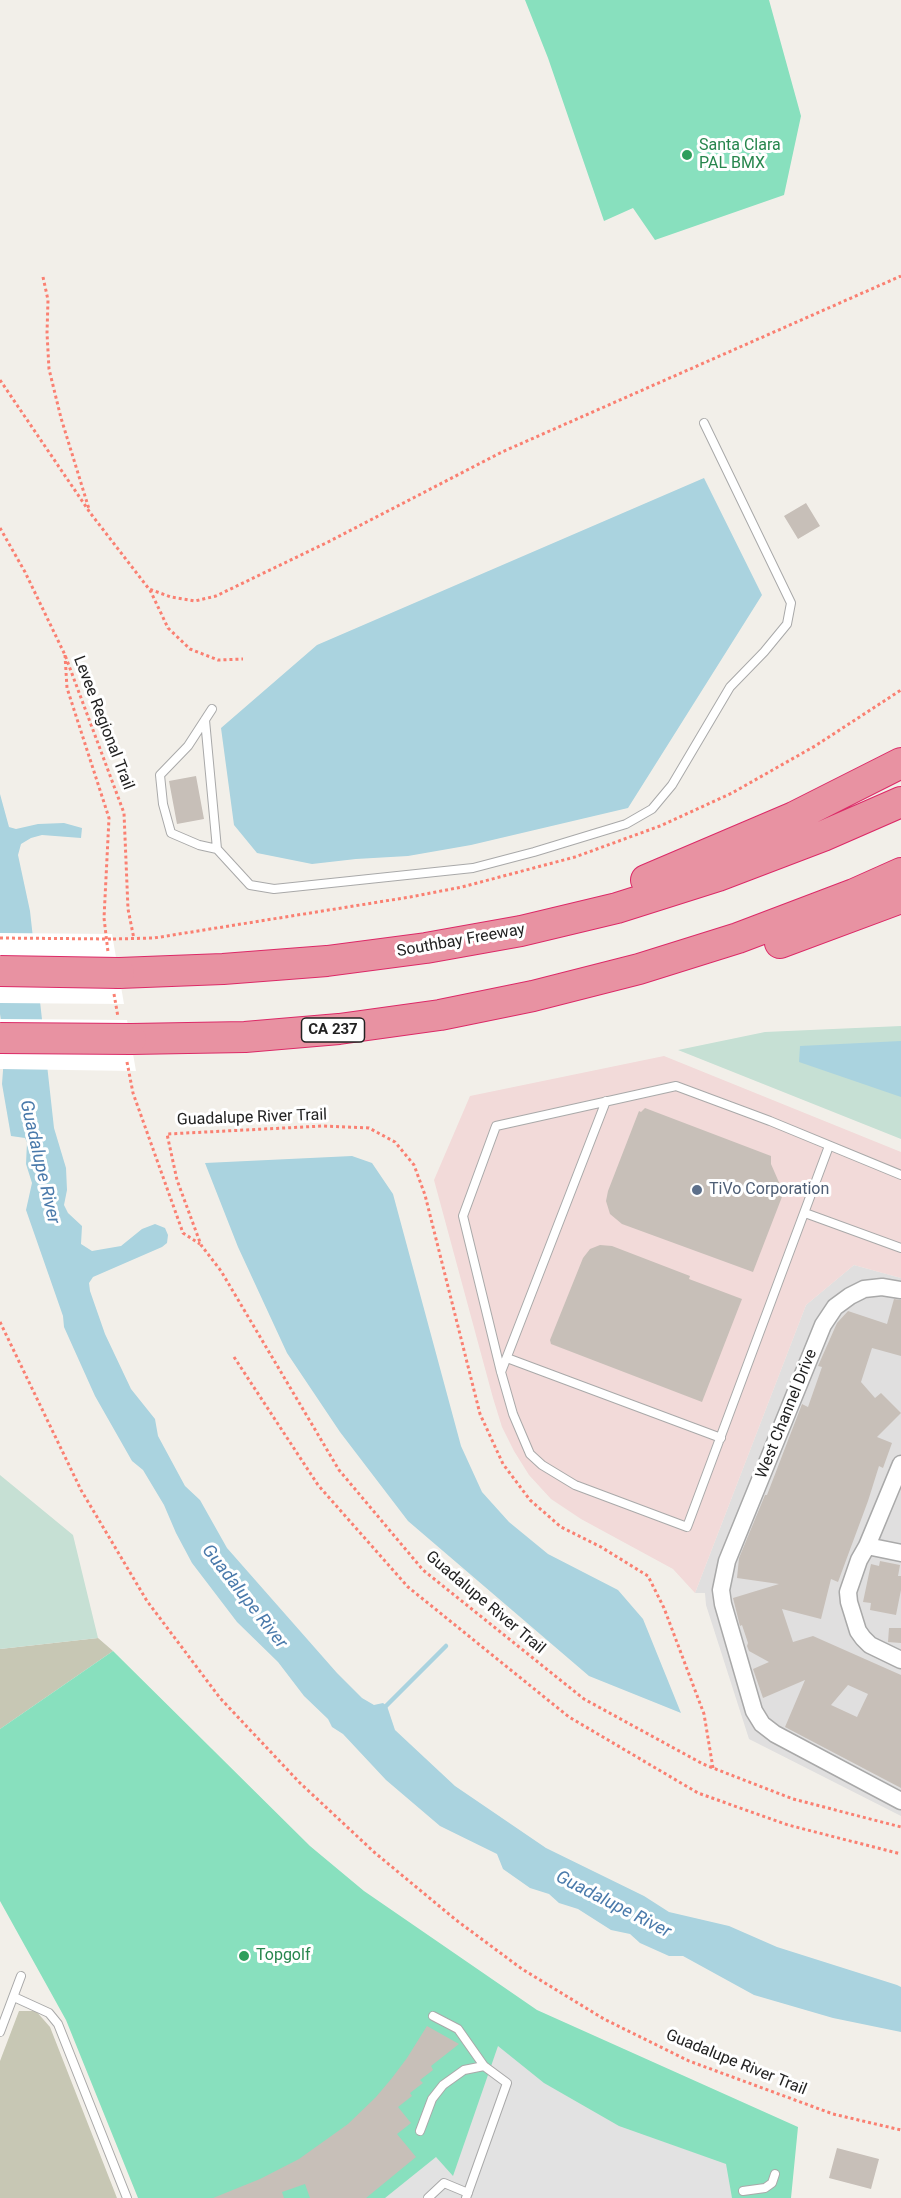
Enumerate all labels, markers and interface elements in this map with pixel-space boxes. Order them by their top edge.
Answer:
place label: Santa Clara PAL BMX [699,136,781,174]
marker: Santa Clara PAL BMX [680,148,694,162]
street label: Levee Regional Trail [69,653,137,793]
street label: Southbay Freeway [395,920,527,962]
road number: CA 237 [302,1018,364,1042]
water label: Guadalupe River [14,1098,64,1226]
street label: Guadalupe River Trail [177,1106,327,1130]
place label: TiVo Corporation [709,1180,829,1200]
marker: TiVo Corporation [690,1183,704,1197]
street label: West Channel Drive [752,1347,822,1481]
water label: Guadalupe River [197,1541,291,1653]
street label: Guadalupe River Trail [421,1547,549,1659]
water label: Guadalupe River [552,1867,674,1943]
place label: Topgolf [256,1946,310,1966]
marker: Topgolf [237,1949,251,1963]
street label: Guadalupe River Trail [663,2026,809,2100]

